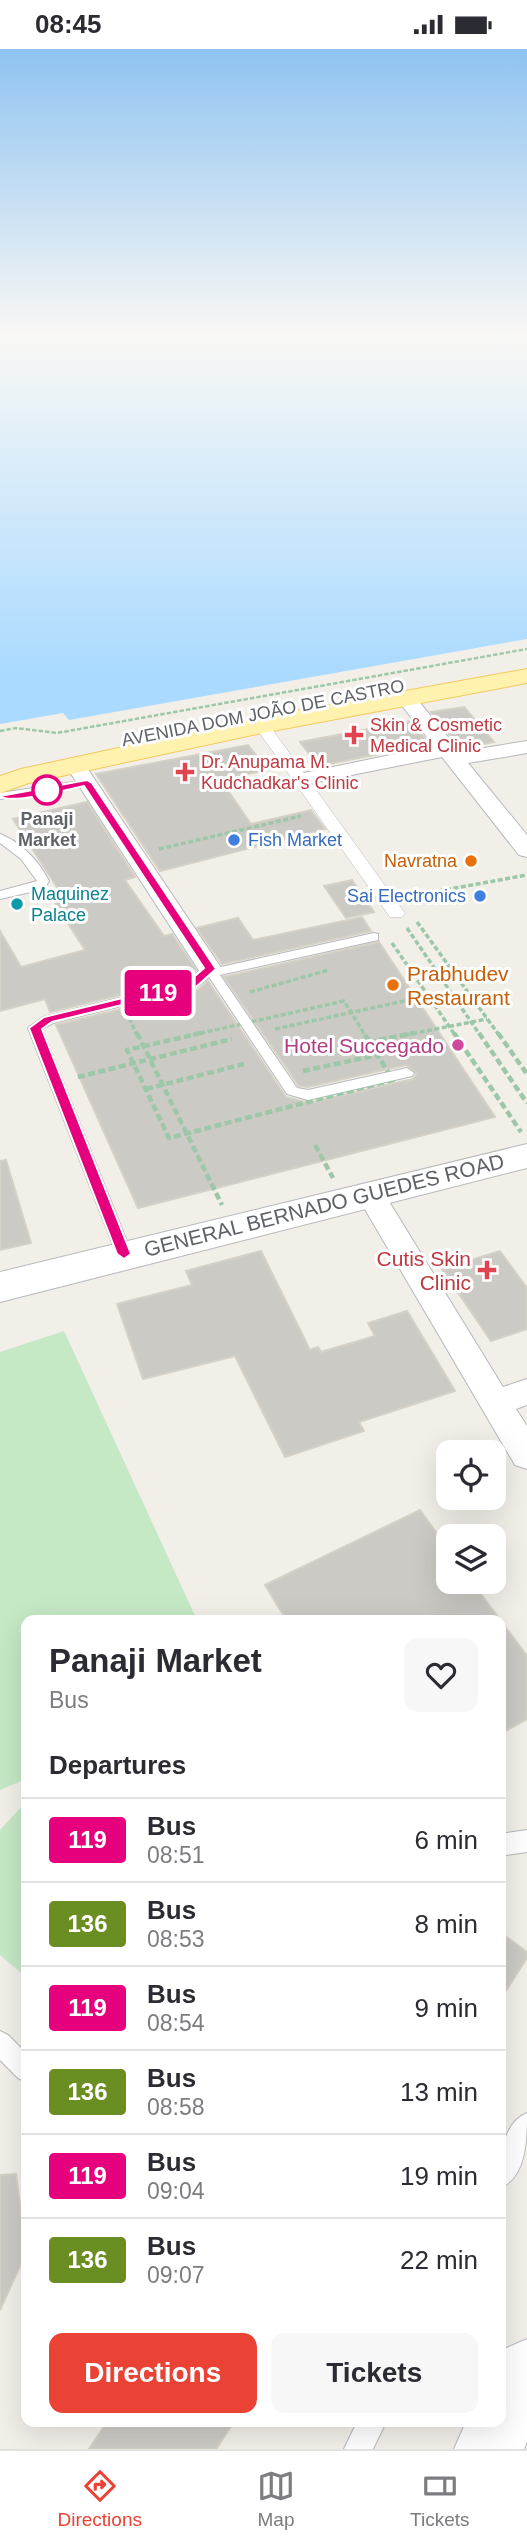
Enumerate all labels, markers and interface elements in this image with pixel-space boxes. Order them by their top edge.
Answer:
text: 08:45 [35,9,102,39]
street label: AVENIDA DOM JOÃO DE CASTRO [120,675,406,750]
place label: Skin & Cosmetic Medical Clinic [370,715,502,756]
marker: Skin & Cosmetic Medical Clinic [344,725,364,745]
place label: Dr. Anupama M. Kudchadkar's Clinic [201,752,359,793]
marker: Dr. Anupama M. Kudchadkar's Clinic [175,762,195,782]
marker: Panaji Market [32,775,62,805]
place label: Panaji Market [18,809,76,850]
place label: Fish Market [248,830,342,850]
marker: Fish Market [226,832,242,848]
place label: Navratna [384,851,458,871]
marker: Navratna [463,853,479,869]
place label: Maquinez Palace [31,884,109,925]
place label: Sai Electronics [347,886,466,906]
marker: Sai Electronics [472,888,488,904]
marker: Maquinez Palace [9,896,25,912]
place label: Prabhudev Restaurant [407,962,510,1009]
line badge: 119 [118,970,198,1016]
marker: Prabhudev Restaurant [385,977,401,993]
text: 119 [139,979,177,1006]
place label: Hotel Succegado [284,1034,444,1057]
marker: Hotel Succegado [450,1037,466,1053]
street label: GENERAL BERNADO GUEDES ROAD [142,1149,506,1261]
place label: Cutis Skin Clinic [376,1247,471,1294]
marker: Cutis Skin Clinic [477,1260,497,1280]
map controls [436,1440,506,1594]
button: locate [436,1440,506,1510]
button: layers [436,1524,506,1594]
button: heart [404,1638,478,1712]
text: Panaji Market [49,1642,262,1679]
text: Bus [49,1687,89,1713]
text: Departures [49,1750,186,1780]
text: Bus [147,1811,196,1841]
text: 6 min [414,1825,478,1855]
text: 119 [68,1826,107,1853]
text: 08:51 [147,1842,205,1868]
text: Bus [147,1895,196,1925]
text: 8 min [414,1909,478,1939]
text: 136 [67,1910,108,1937]
text: 08:53 [147,1926,205,1952]
text: Bus [147,1979,196,2009]
text: 9 min [414,1993,478,2023]
text: 119 [68,1994,107,2021]
text: 08:54 [147,2010,205,2036]
text: Bus [147,2063,196,2093]
text: 13 min [400,2077,478,2107]
text: 136 [67,2078,108,2105]
text: 08:58 [147,2094,205,2120]
text: Bus [147,2147,196,2177]
text: 19 min [400,2161,478,2191]
text: 119 [68,2162,107,2189]
text: 09:04 [147,2178,205,2204]
text: Bus [147,2231,196,2261]
text: 22 min [400,2245,478,2275]
text: 136 [67,2246,108,2273]
text: 09:07 [147,2262,205,2288]
button: Directions [49,2333,257,2413]
button: Tickets [271,2333,478,2413]
tab: Directions [58,2467,142,2531]
tab: Map [257,2467,295,2531]
tab: Tickets [410,2467,469,2531]

